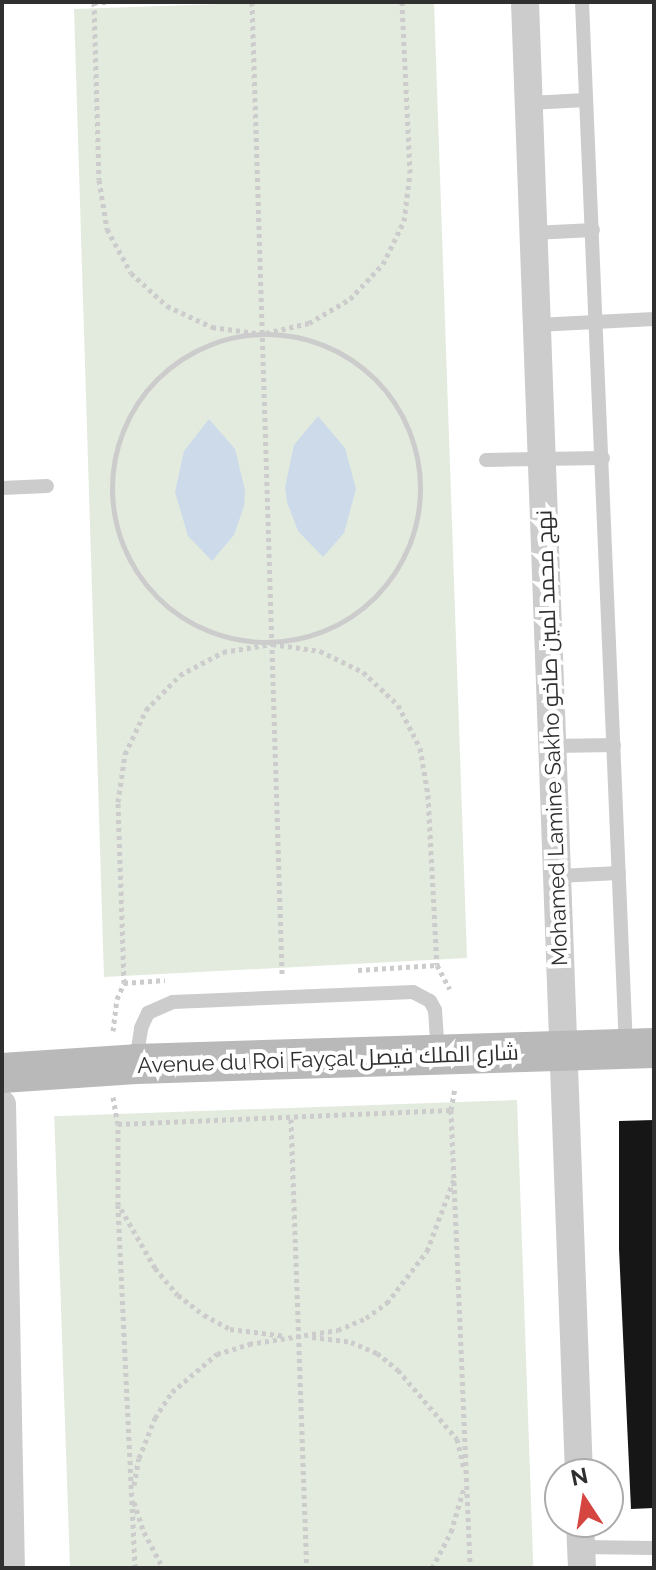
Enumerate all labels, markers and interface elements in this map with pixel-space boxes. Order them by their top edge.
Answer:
street label: Mohamed Lamine Sakho نهج محمد لمين صاخو [531,509,573,967]
street label: Avenue du Roi Fayçal شارع الملك فيصل [136,1039,520,1079]
north arrow [544,1458,624,1538]
text: N [569,1462,590,1491]

